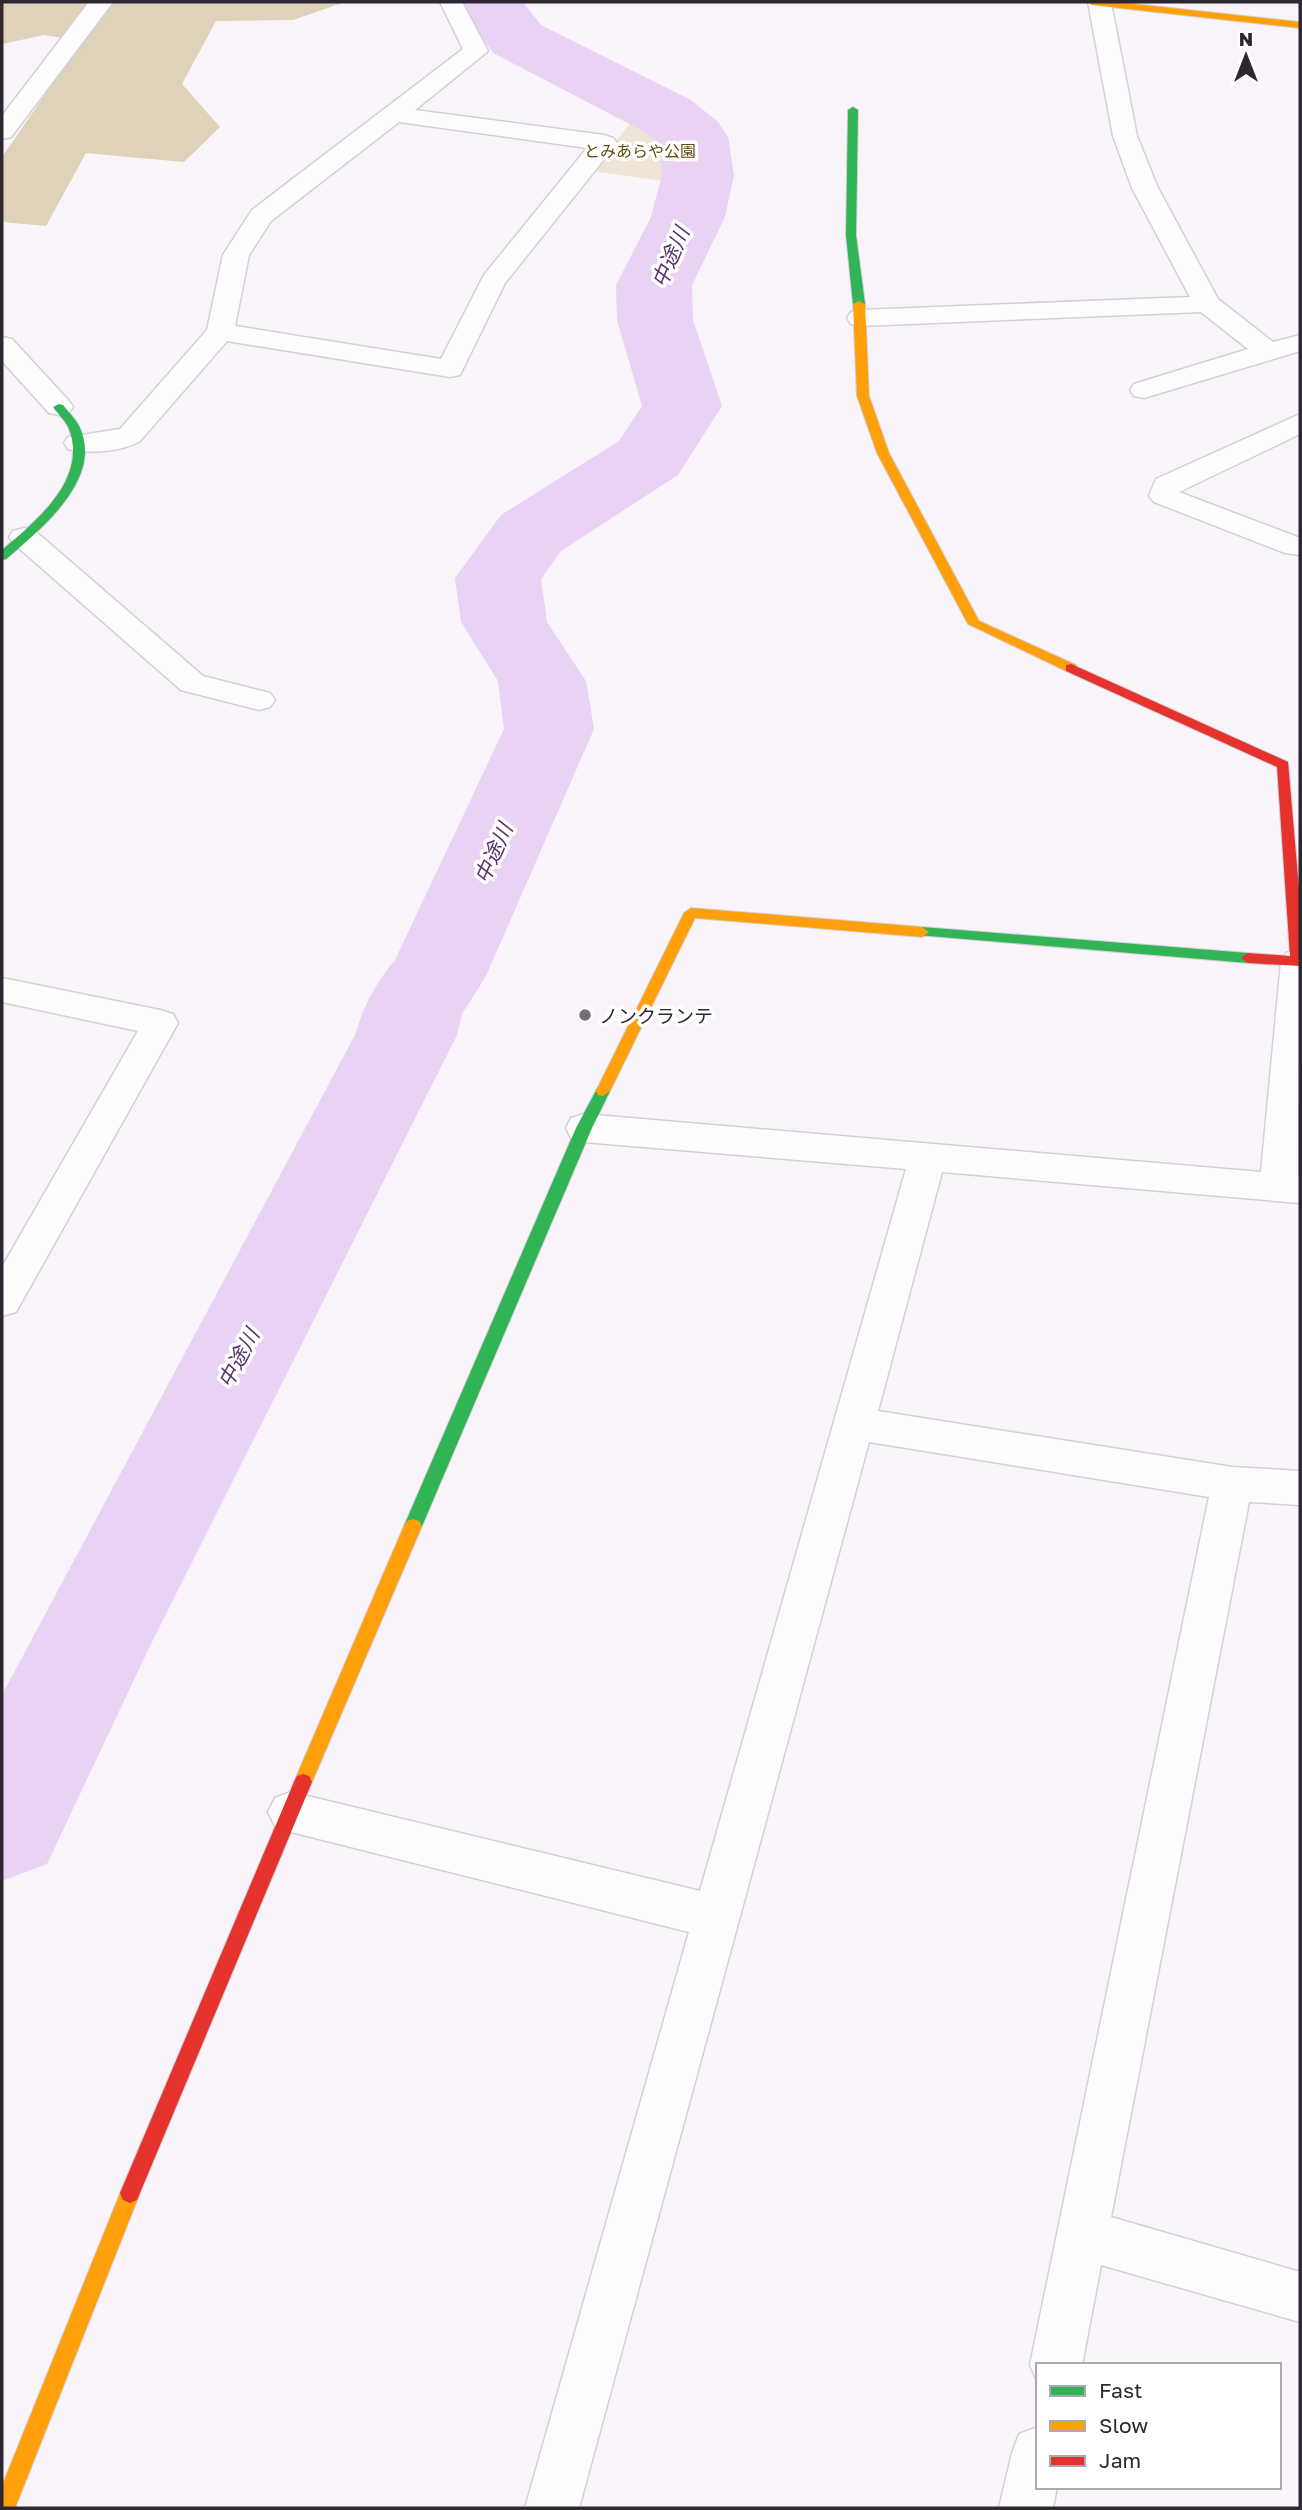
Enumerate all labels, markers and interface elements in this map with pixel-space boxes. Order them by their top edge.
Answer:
north arrow [1211,21,1281,91]
text: N [1239,27,1253,50]
park label: とみあらや公園 [584,141,696,161]
water label: 中途川 [646,221,695,291]
water label: 中途川 [468,817,519,887]
place label: ノンクランテ [599,1004,713,1027]
marker: ノンクランテ [577,1007,593,1023]
water label: 中途川 [212,1322,265,1392]
legend [1036,2363,1281,2489]
text: Fast [1099,2377,1142,2403]
text: Slow [1099,2412,1148,2438]
text: Jam [1099,2447,1141,2473]

